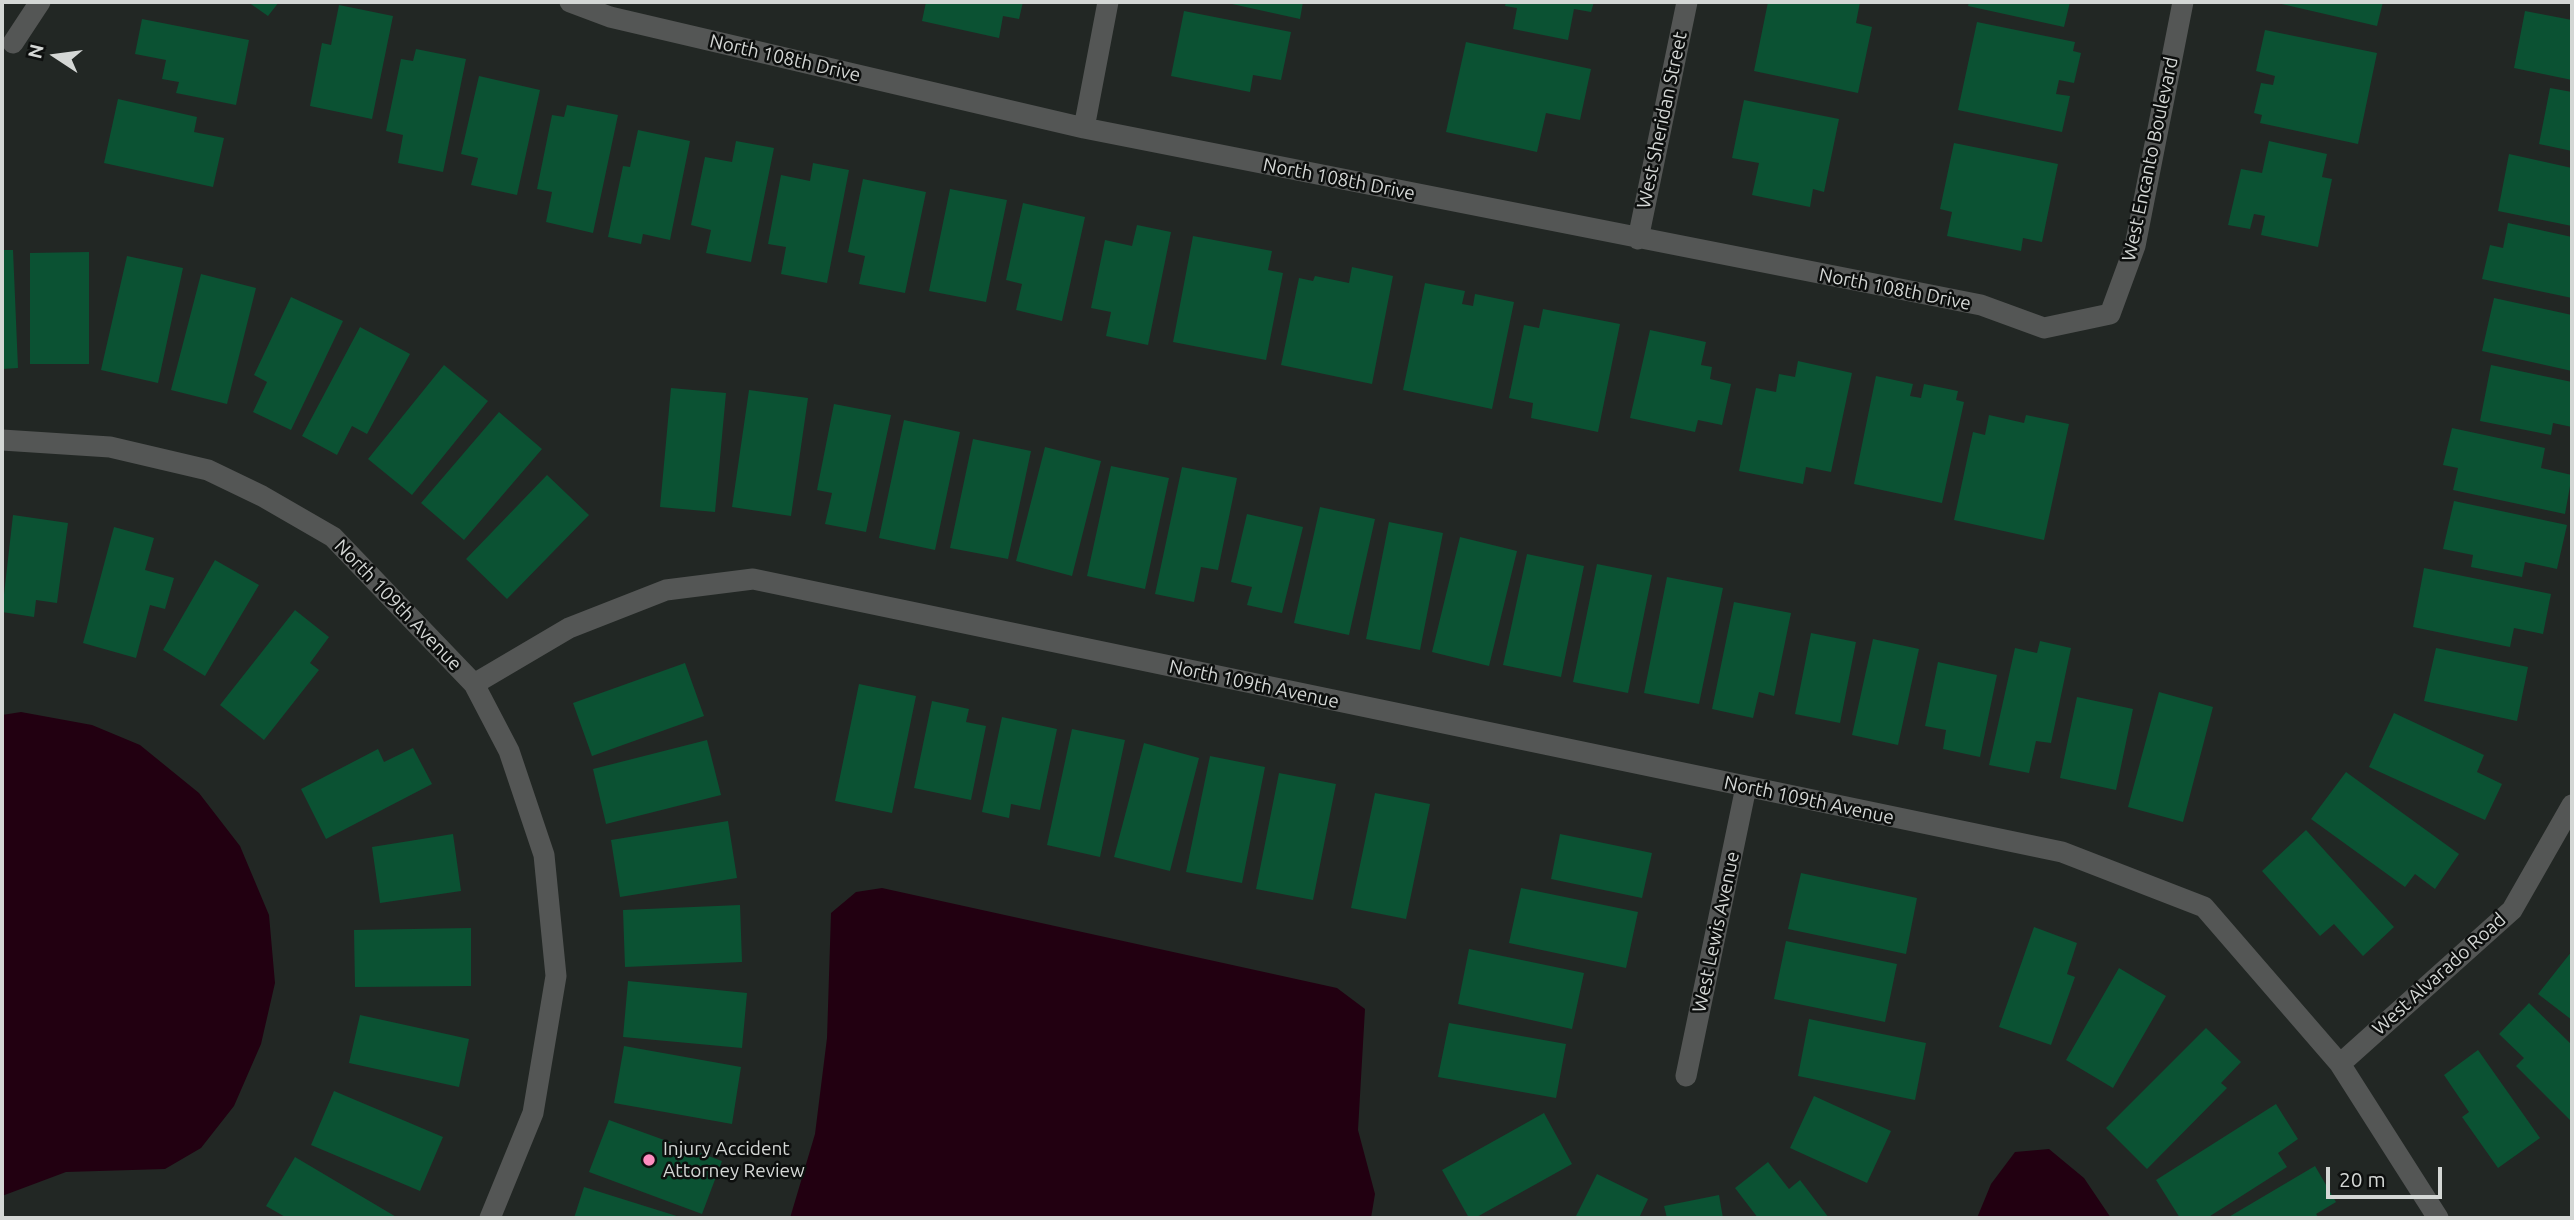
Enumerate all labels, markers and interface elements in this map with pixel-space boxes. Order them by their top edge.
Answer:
north arrow [21,21,91,91]
street label: North 108th Drive [707,30,863,86]
street label: West Sheridan Street [1632,30,1692,210]
text: N [23,42,48,61]
street label: West Encanto Boulevard [2117,55,2183,263]
street label: North 108th Drive [1261,153,1417,205]
street label: North 108th Drive [1817,263,1973,315]
street label: North 109th Avenue [330,535,466,675]
street label: North 109th Avenue [1167,655,1341,713]
street label: North 109th Avenue [1722,771,1896,829]
street label: West Lewis Avenue [1688,849,1744,1015]
street label: West Alvarado Road [2368,908,2510,1040]
place label: Injury Accident Attorney Review [663,1138,805,1182]
marker: Injury Accident Attorney Review [641,1152,657,1168]
scale bar [2329,1154,2444,1198]
text: 20 m [2339,1167,2386,1191]

